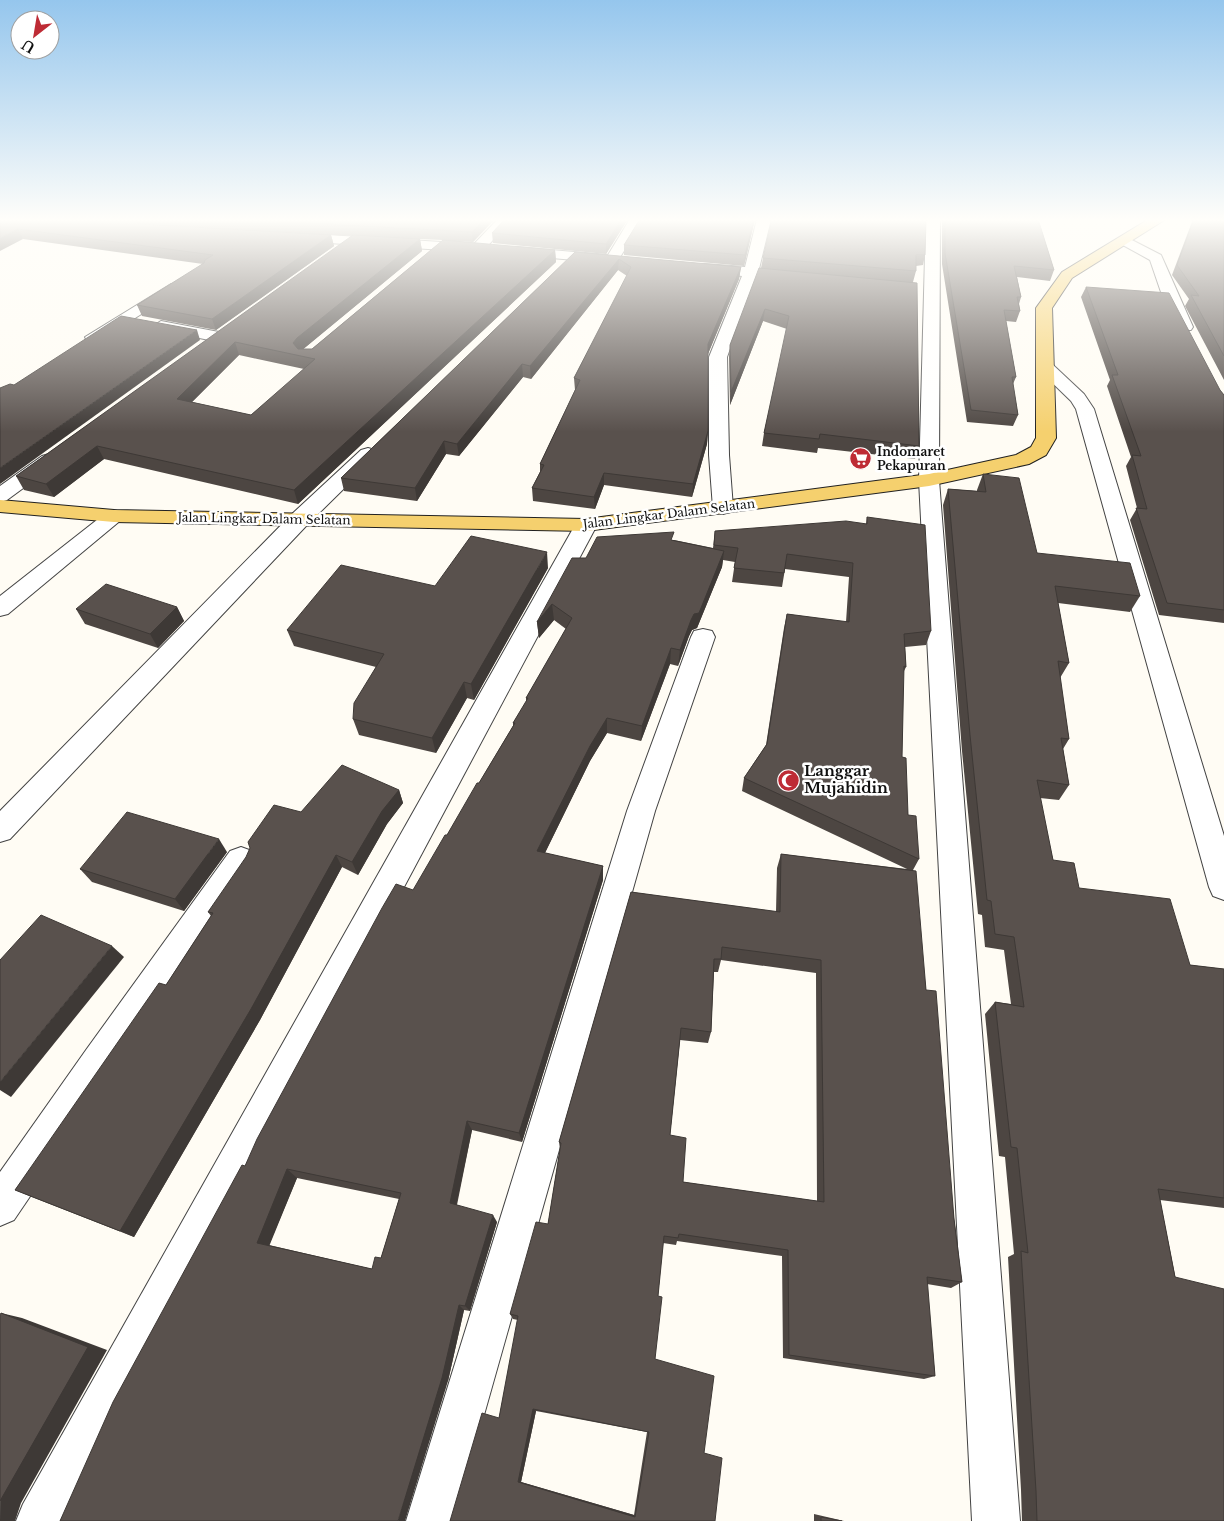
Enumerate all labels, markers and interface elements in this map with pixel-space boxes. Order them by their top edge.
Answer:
north arrow [10,10,60,60]
text: U [18,35,38,57]
place label: Indomaret Pekapuran [877,444,946,473]
supermarket icon: Indomaret Pekapuran [849,447,873,471]
street label: Jalan Lingkar Dalam Selatan [580,496,756,532]
street label: Jalan Lingkar Dalam Selatan [175,509,351,528]
place label: Langgar Mujahidin [804,761,888,797]
mosque icon: Langgar Mujahidin [776,768,800,792]

